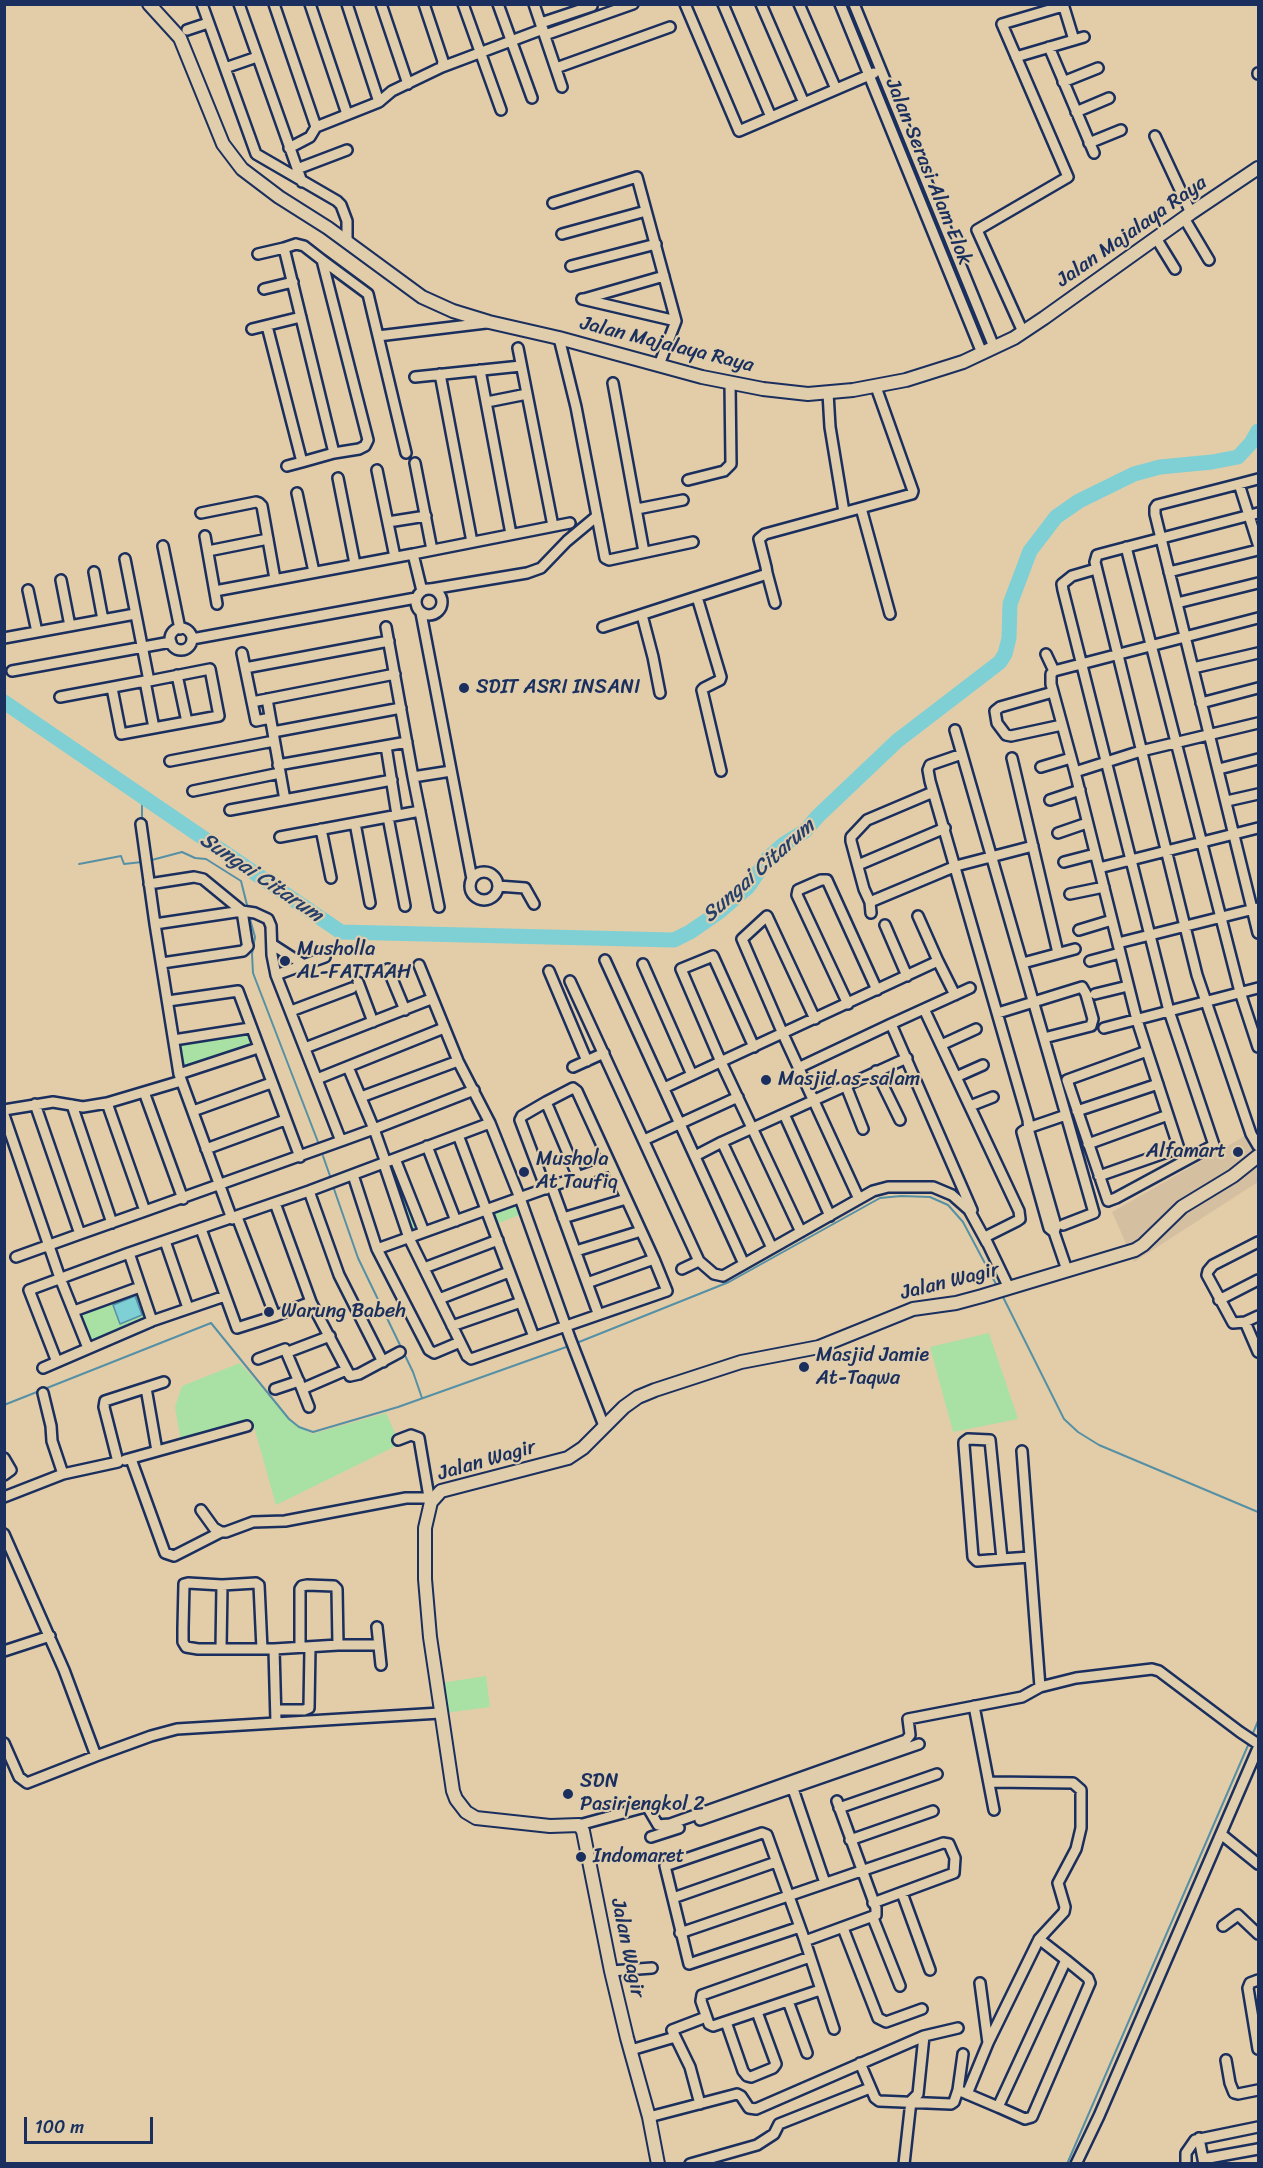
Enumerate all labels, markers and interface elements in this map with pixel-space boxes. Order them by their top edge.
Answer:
street label: Jalan Serasi Alam Elok [880,75,976,269]
street label: Jalan Majalaya Raya [1052,171,1212,293]
street label: Jalan Majalaya Raya [578,312,756,378]
place label: SDIT ASRI INSANI [476,676,640,700]
marker: SDIT ASRI INSANI [457,681,471,695]
water label: Sungai Citarum [698,814,820,928]
water label: Sungai Citarum [195,828,327,928]
place label: Musholla AL-FATTAAH [297,938,411,985]
marker: Musholla AL-FATTAAH [278,954,292,968]
place label: Masjid as-salam [778,1068,920,1092]
marker: Masjid as-salam [759,1073,773,1087]
place label: Alfamart [1146,1140,1226,1164]
marker: Alfamart [1231,1145,1245,1159]
place label: Mushola At Taufiq [536,1148,618,1195]
marker: Mushola At Taufiq [517,1165,531,1179]
street label: Jalan Wagir [898,1258,1002,1306]
place label: Warung Babeh [281,1300,406,1324]
marker: Warung Babeh [262,1305,276,1319]
place label: Masjid Jamie At-Taqwa [816,1344,929,1391]
marker: Masjid Jamie At-Taqwa [797,1360,811,1374]
street label: Jalan Wagir [435,1436,539,1486]
place label: SDN Pasirjengkol 2 [580,1770,705,1817]
marker: SDN Pasirjengkol 2 [561,1787,575,1801]
place label: Indomaret [593,1845,684,1869]
marker: Indomaret [574,1850,588,1864]
street label: Jalan Wagir [605,1896,649,2000]
scale bar [27,2105,156,2143]
text: 100 m [35,2111,84,2143]

